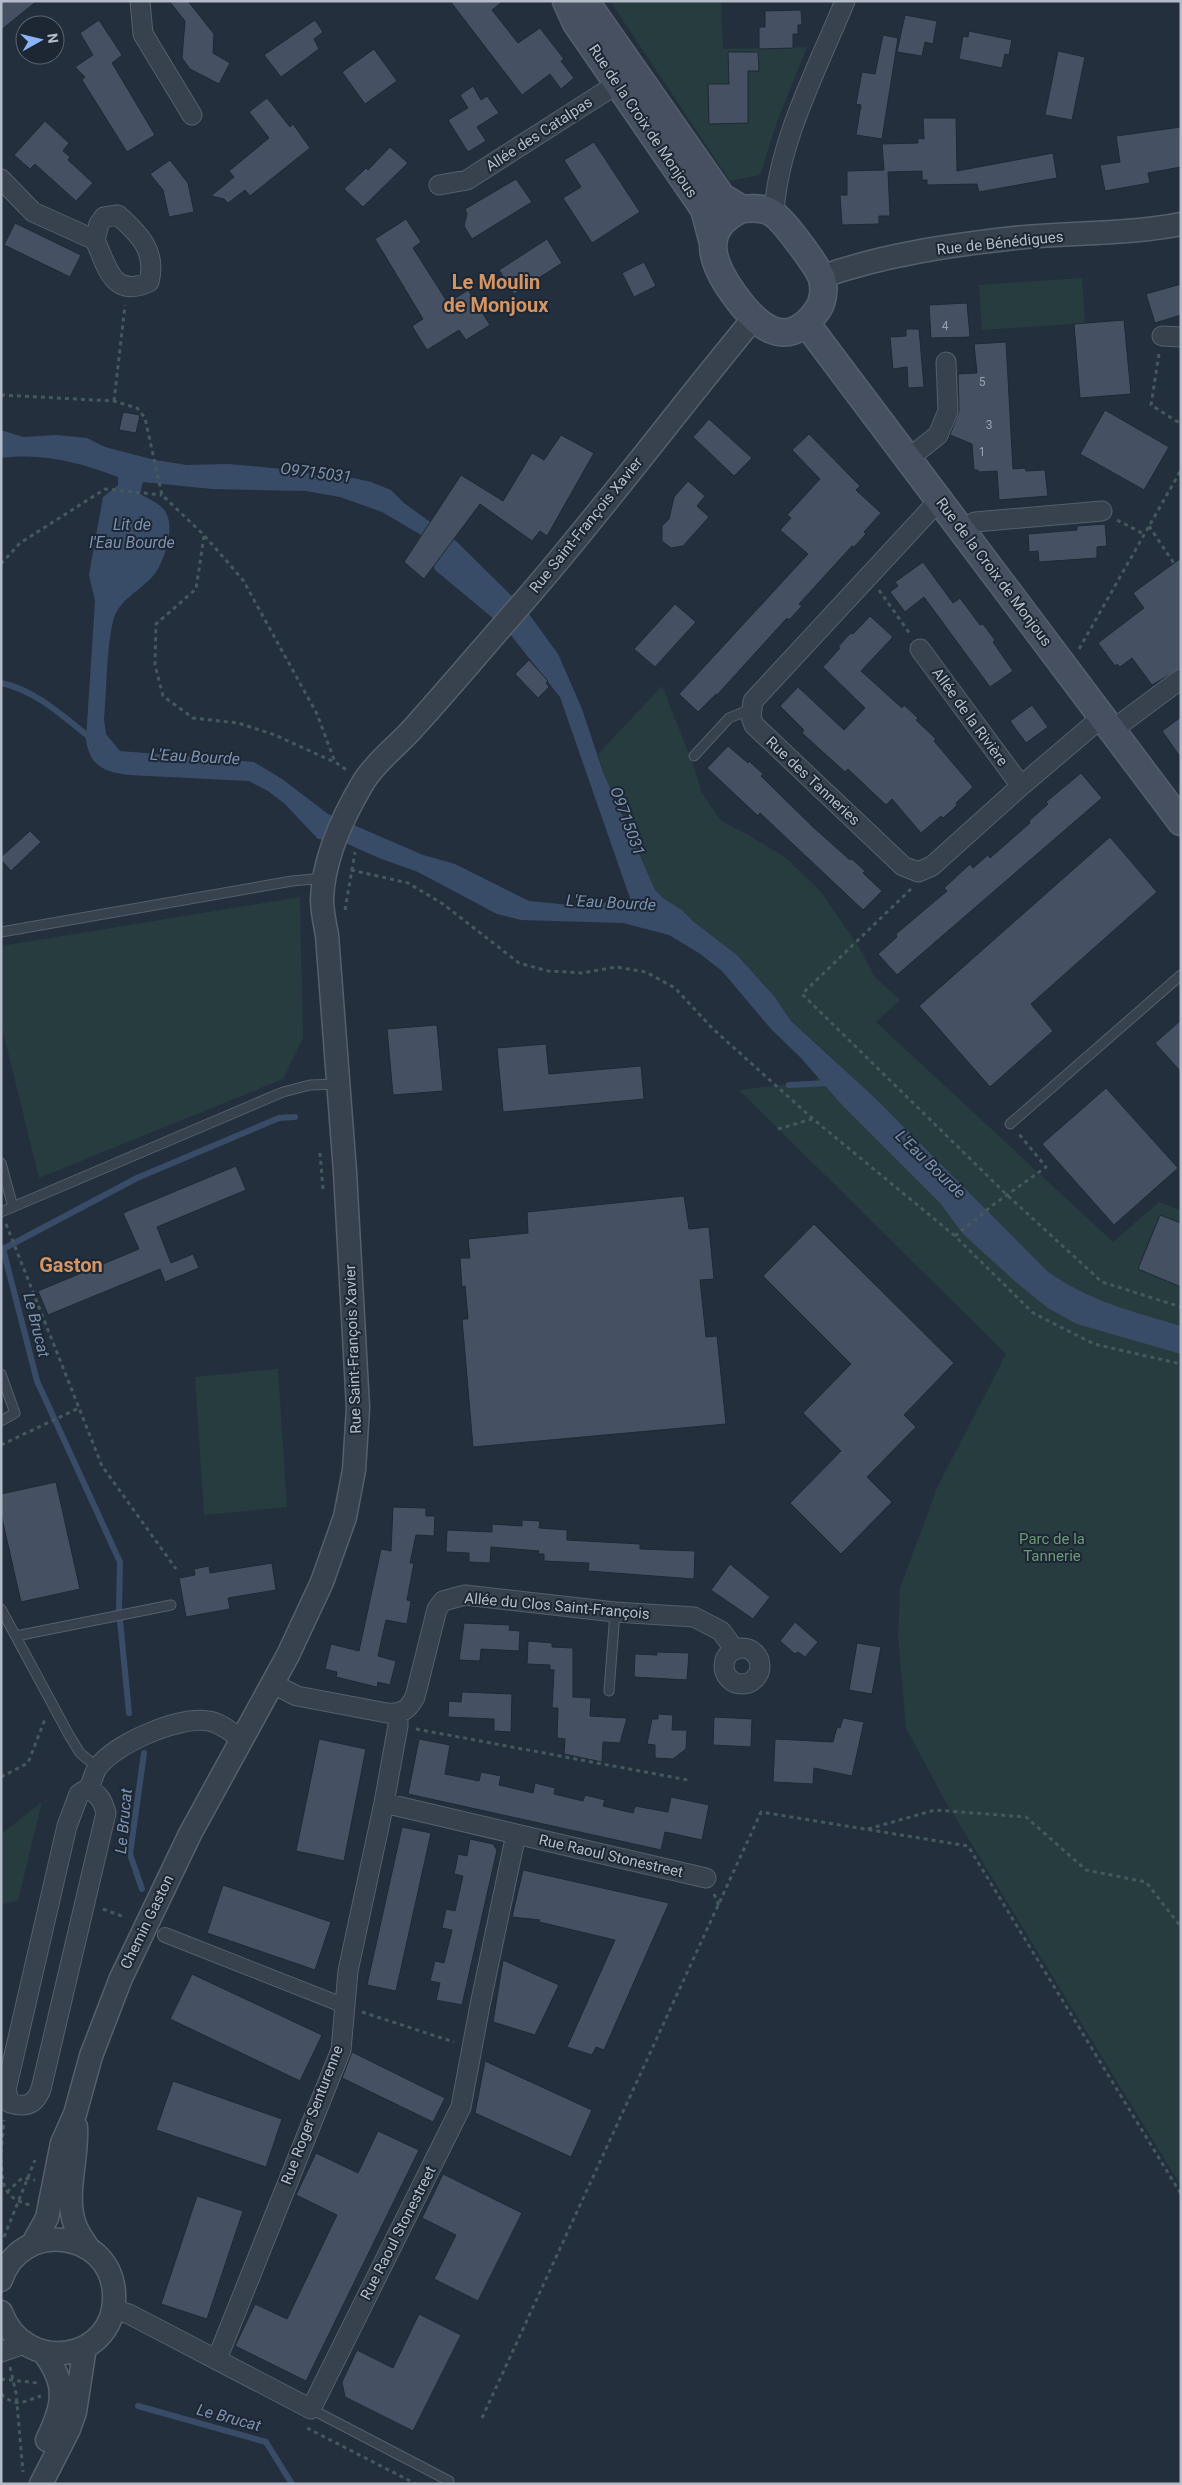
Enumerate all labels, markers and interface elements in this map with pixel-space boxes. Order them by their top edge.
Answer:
north arrow [15,15,65,65]
text: N [44,32,61,44]
street label: Rue de la Croix de Monjous [585,41,701,201]
street label: Allée des Catalpas [482,93,596,175]
street label: Rue de Bénédigues [936,227,1064,259]
district label: Le Moulin de Monjoux [444,270,549,317]
house number: 4 [942,319,949,333]
house number: 5 [979,375,986,389]
house number: 3 [986,418,992,432]
house number: 1 [979,445,985,459]
street label: Rue Saint-François Xavier [526,453,646,597]
water label: O9715031 [279,459,353,486]
street label: Rue de la Croix de Monjous [932,494,1056,650]
water label: Lit de l'Eau Bourde [89,515,175,552]
street label: Allée de la Rivière [928,664,1012,770]
street label: Rue des Tanneries [762,733,864,829]
water label: L'Eau Bourde [150,745,240,768]
water label: O9715031 [606,784,649,858]
water label: L'Eau Bourde [566,891,656,914]
water label: L'Eau Bourde [892,1126,970,1202]
district label: Gaston [39,1253,103,1277]
street label: Rue Saint-François Xavier [341,1264,365,1434]
water label: Le Brucat [19,1291,54,1360]
park label: Parc de la Tannerie [1019,1530,1085,1565]
street label: Allée du Clos Saint-François [464,1589,650,1623]
water label: Le Brucat [111,1787,136,1855]
street label: Rue Raoul Stonestreet [537,1831,685,1881]
street label: Chemin Gaston [116,1872,178,1972]
street label: Rue Roger Senturenne [277,2043,347,2187]
street label: Rue Raoul Stonestreet [356,2163,440,2303]
water label: Le Brucat [195,2400,264,2435]

